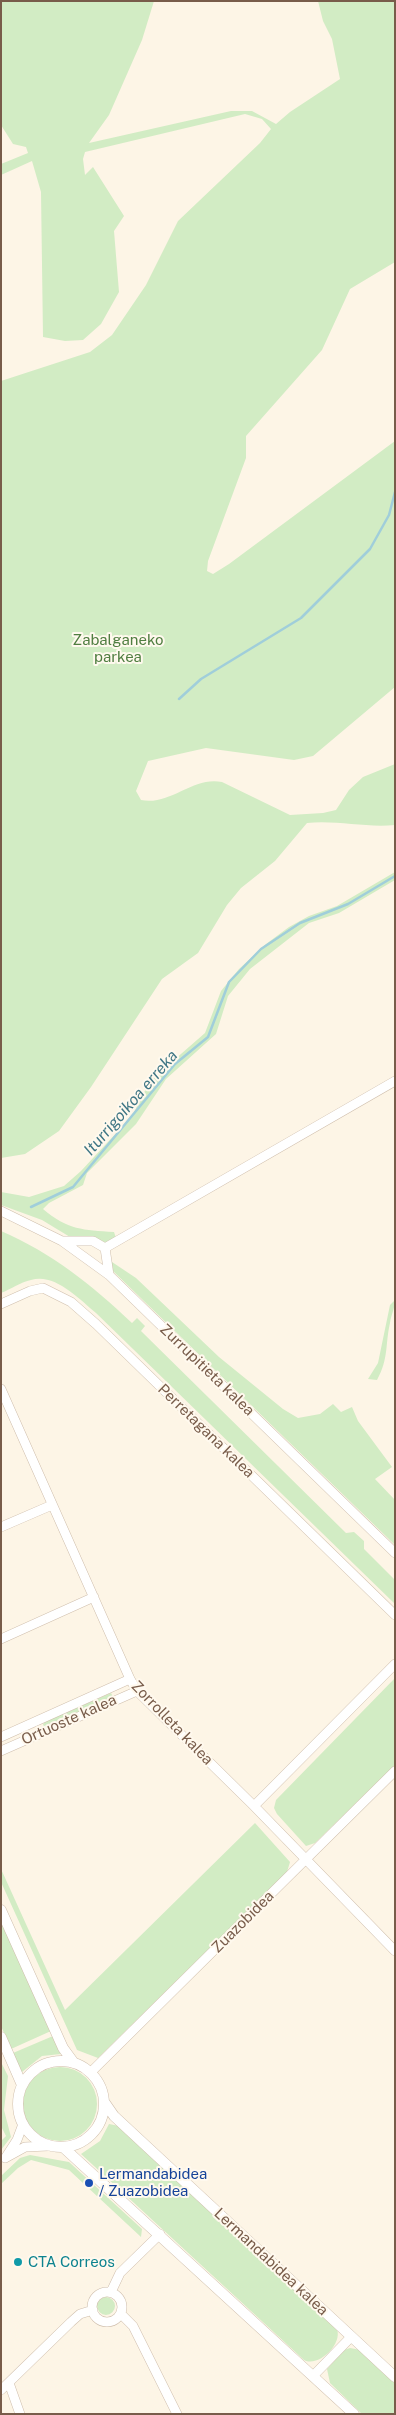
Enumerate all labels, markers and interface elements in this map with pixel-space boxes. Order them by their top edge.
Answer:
park label: Zabalganeko parkea [73,631,163,666]
water label: Iturrigoikoa erreka [80,1047,182,1159]
street label: Zurrupitieta kalea [156,1320,258,1420]
street label: Perretagana kalea [154,1380,258,1482]
street label: Zorrolleta kalea [127,1677,217,1769]
street label: Ortuoste kalea [19,1691,119,1749]
street label: Zuazobidea [208,1887,278,1957]
place label: Lermandabidea / Zuazobidea [99,2165,207,2200]
marker: Lermandabidea / Zuazobidea [83,2177,95,2189]
street label: Lermandabidea kalea [210,2205,332,2319]
place label: CTA Correos [28,2253,115,2271]
marker: CTA Correos [12,2256,24,2268]

